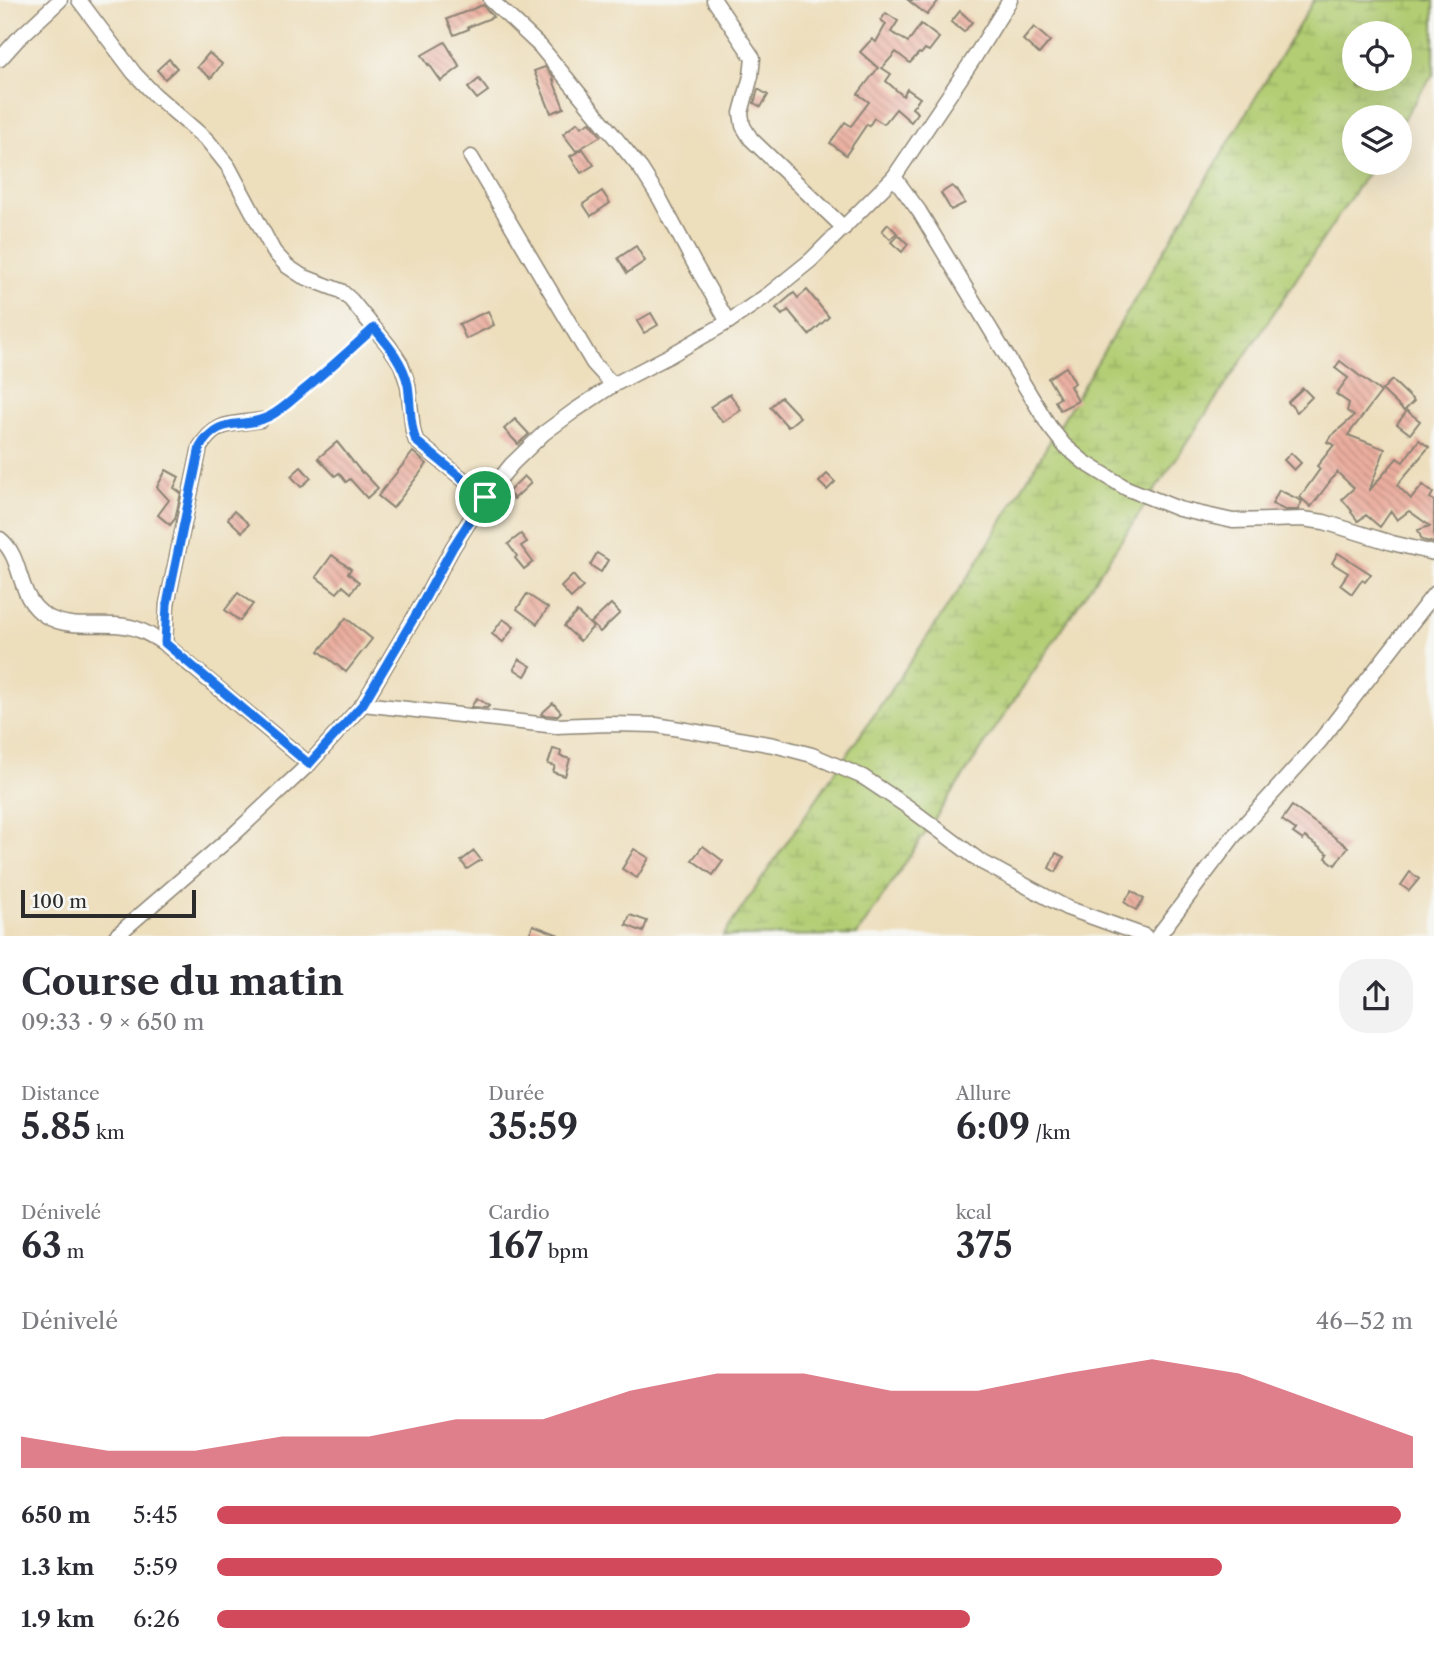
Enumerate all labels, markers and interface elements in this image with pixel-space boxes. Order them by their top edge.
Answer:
map controls [1342,21,1412,175]
button: locate [1342,21,1412,91]
button: layers [1342,105,1412,175]
pin [455,467,515,527]
icon: arrive [466,478,504,516]
scale bar [21,886,196,918]
text: 100 m [32,890,87,913]
text: Course du matin [21,958,344,1005]
button: share [1339,959,1413,1033]
text: 09:33 · 9 × 650 m [21,1008,205,1036]
text: Distance [21,1082,100,1105]
text: Durée [488,1082,544,1105]
text: Allure [956,1082,1011,1105]
text: 5.85 [21,1105,91,1148]
text: 35:59 [488,1105,578,1148]
text: 6:09 [956,1105,1030,1148]
text: km [91,1121,125,1144]
text: /km [1030,1121,1071,1144]
text: Dénivelé [21,1201,101,1224]
text: Cardio [488,1201,550,1224]
text: kcal [956,1201,992,1224]
text: 63 [21,1224,62,1267]
text: 167 [488,1224,543,1267]
text: 375 [956,1224,1013,1267]
text: m [62,1240,84,1263]
text: bpm [543,1240,589,1263]
text: Dénivelé [21,1307,118,1335]
text: 46–52 m [1316,1307,1413,1335]
text: 650 m [21,1501,91,1529]
text: 5:45 [133,1501,178,1529]
text: 1.3 km [21,1553,95,1581]
text: 5:59 [133,1553,178,1581]
text: 1.9 km [21,1605,95,1633]
text: 6:26 [133,1605,180,1633]

